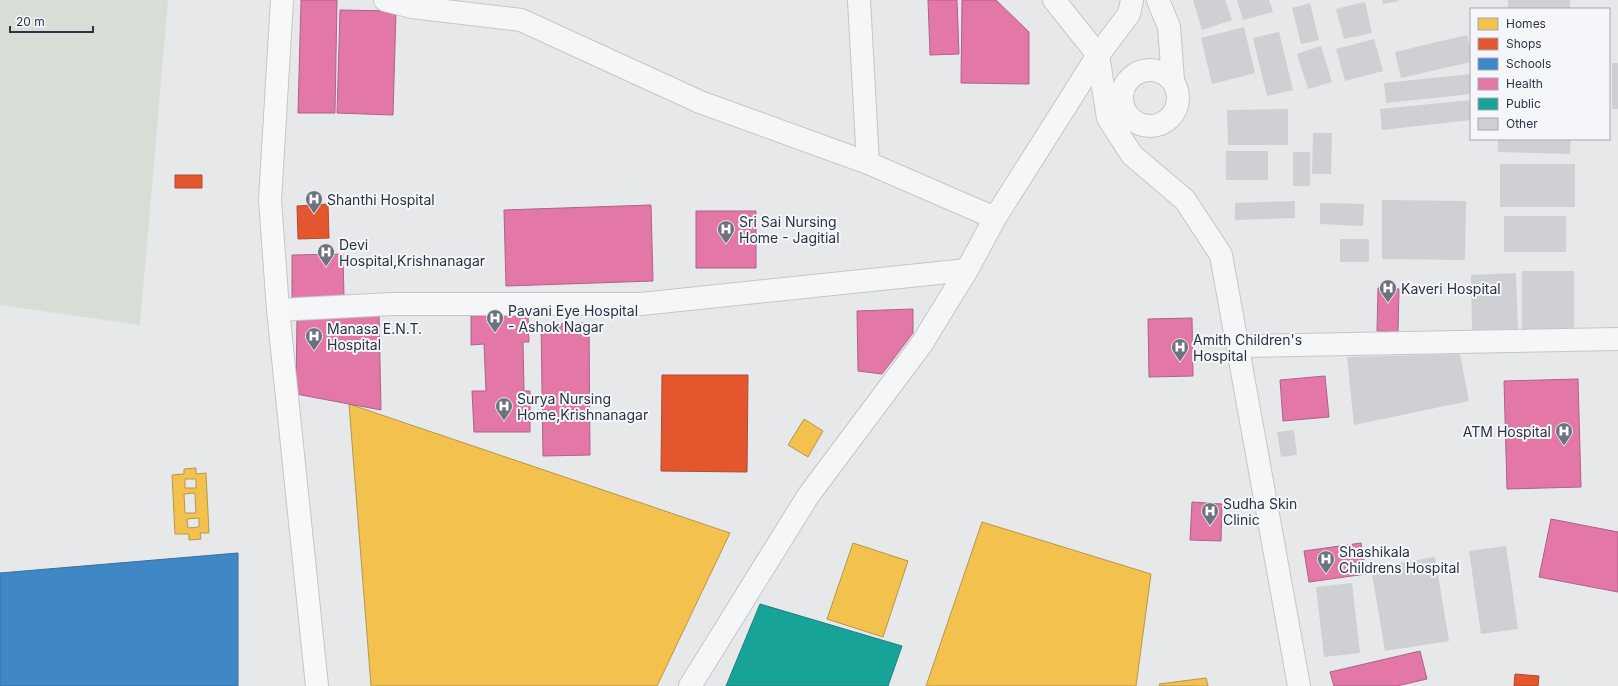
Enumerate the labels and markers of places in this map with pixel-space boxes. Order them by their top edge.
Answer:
hospital icon: Shanthi Hospital [304,189,324,214]
place label: Shanthi Hospital [327,191,435,208]
place label: Sri Sai Nursing Home - Jagitial [739,213,840,246]
hospital icon: Sri Sai Nursing Home - Jagitial [716,219,736,244]
place label: Devi Hospital,Krishnanagar [339,236,485,269]
hospital icon: Devi Hospital,Krishnanagar [316,242,336,267]
hospital icon: Kaveri Hospital [1378,278,1398,303]
place label: Kaveri Hospital [1401,280,1501,297]
place label: Pavani Eye Hospital - Ashok Nagar [508,302,638,335]
hospital icon: Pavani Eye Hospital - Ashok Nagar [485,308,505,333]
place label: Manasa E.N.T. Hospital [327,320,422,353]
hospital icon: Manasa E.N.T. Hospital [304,326,324,351]
place label: Amith Children's Hospital [1193,331,1302,364]
hospital icon: Amith Children's Hospital [1170,337,1190,362]
place label: Surya Nursing Home,Krishnanagar [517,390,648,423]
hospital icon: Surya Nursing Home,Krishnanagar [494,396,514,421]
hospital icon: ATM Hospital [1554,421,1574,446]
place label: ATM Hospital [1463,423,1551,440]
place label: Sudha Skin Clinic [1223,495,1297,528]
hospital icon: Sudha Skin Clinic [1200,501,1220,526]
place label: Shashikala Childrens Hospital [1339,543,1460,576]
hospital icon: Shashikala Childrens Hospital [1316,549,1336,574]

